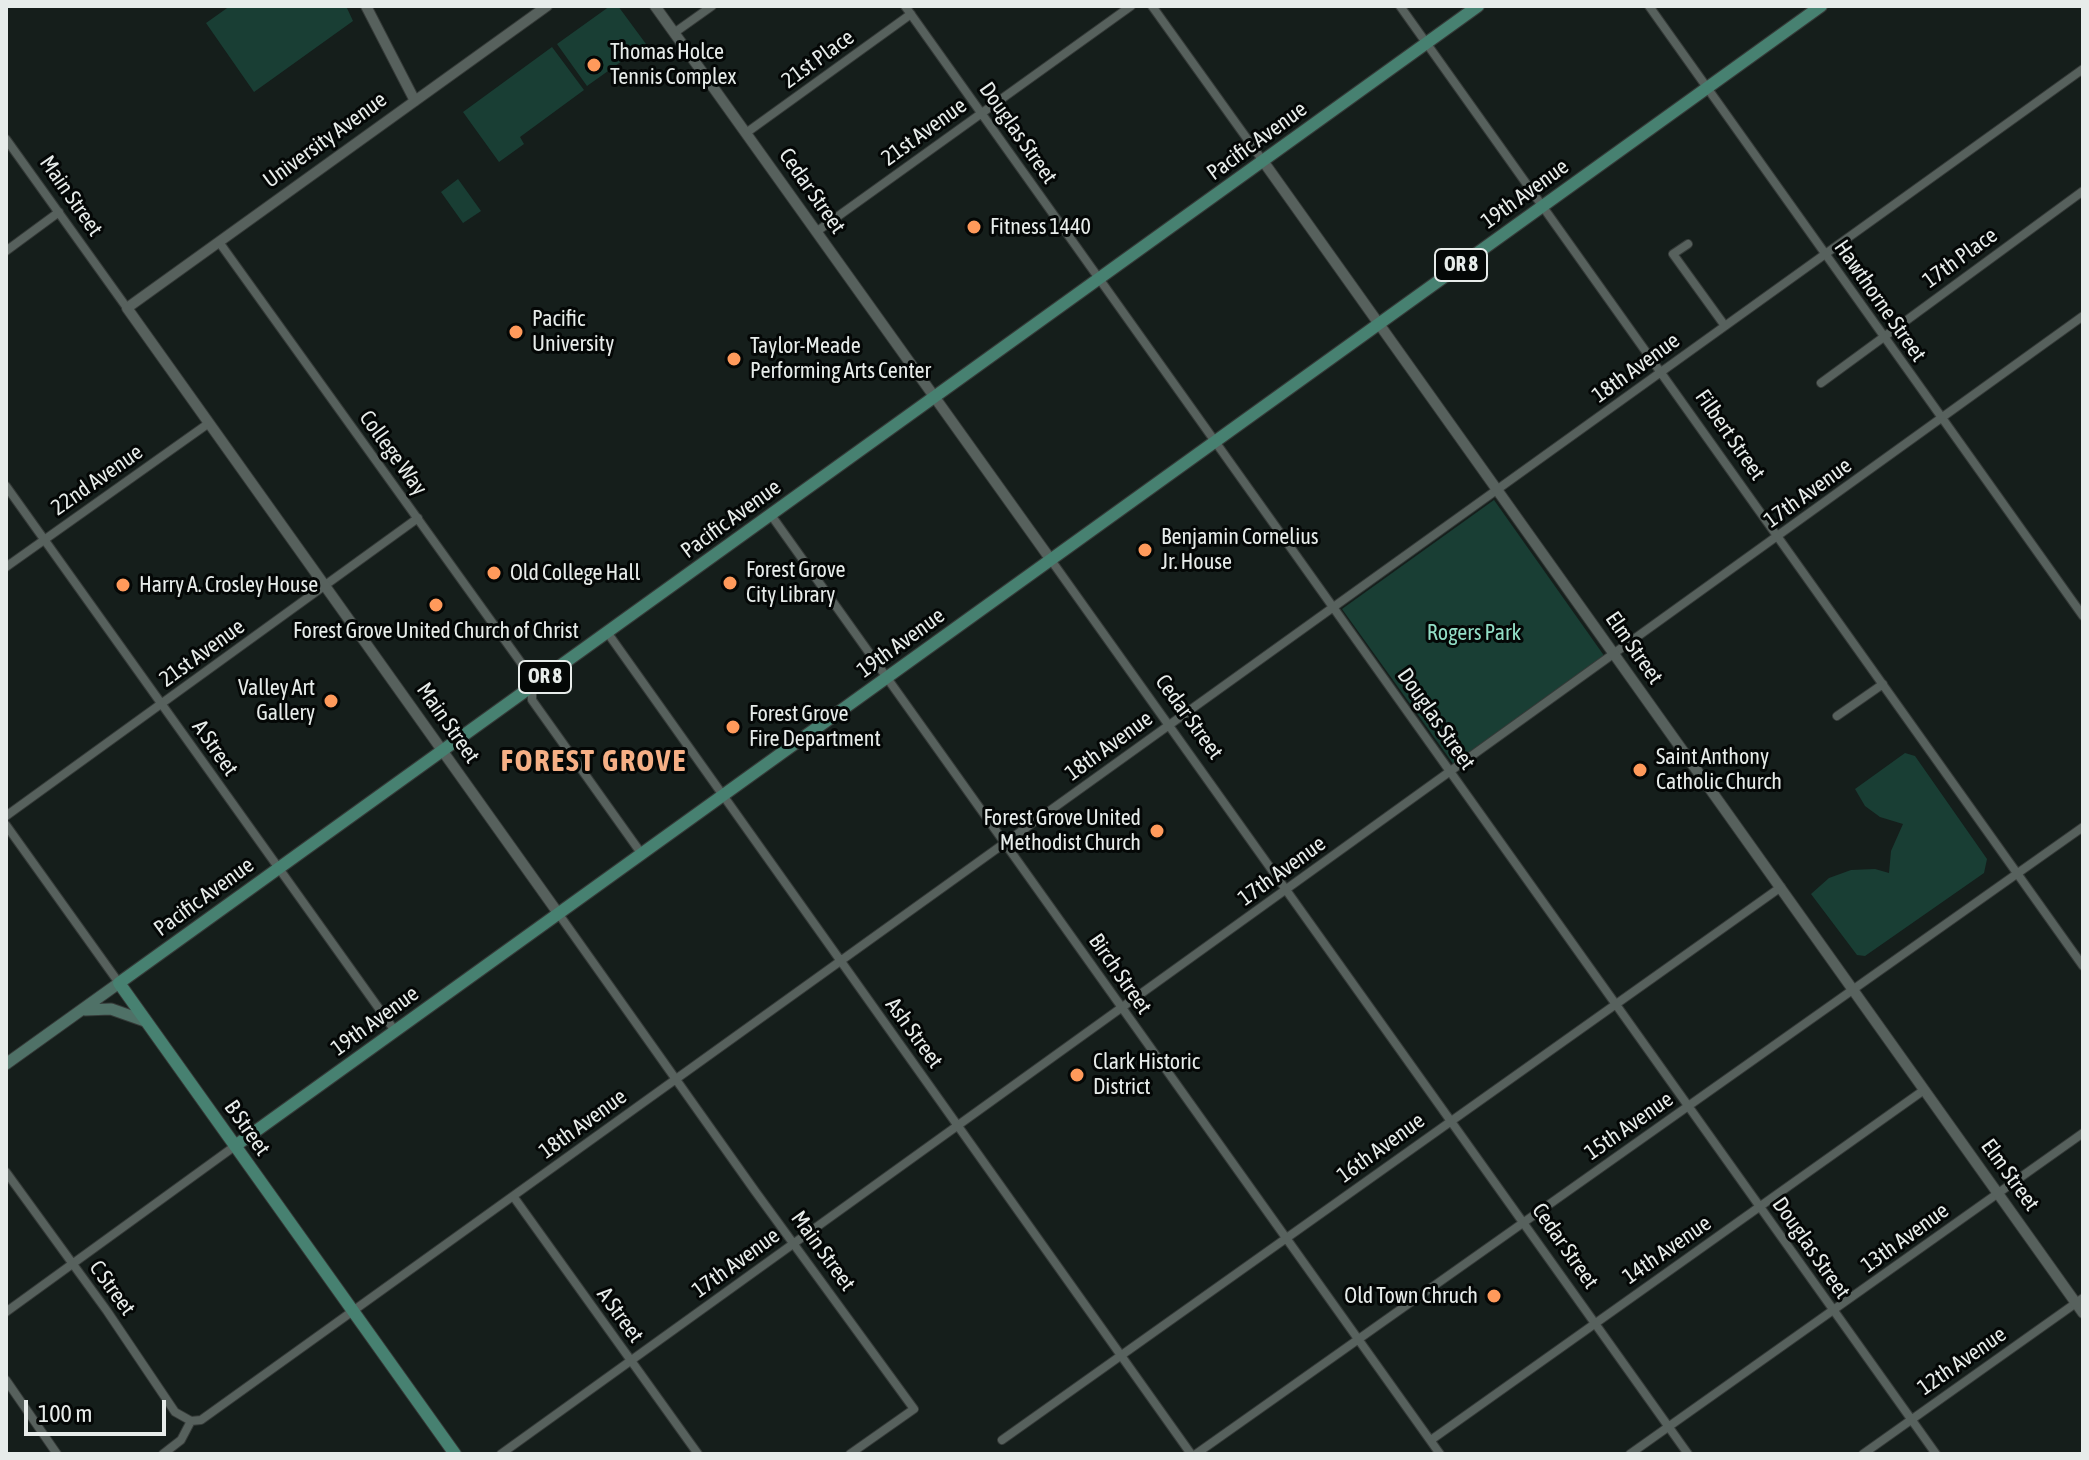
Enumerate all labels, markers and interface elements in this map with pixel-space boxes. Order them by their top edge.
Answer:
street label: 21st Place [777,24,859,94]
place label: Thomas Holce Tennis Complex [610,39,736,90]
marker: Thomas Holce Tennis Complex [585,56,603,74]
street label: Douglas Street [973,77,1063,189]
street label: University Avenue [258,86,392,194]
street label: 21st Avenue [876,92,972,172]
street label: Pacific Avenue [1202,96,1312,186]
street label: Cedar Street [773,143,851,239]
street label: Main Street [34,151,108,241]
street label: 19th Avenue [1476,153,1574,235]
place label: Fitness 1440 [990,214,1091,240]
marker: Fitness 1440 [965,218,983,236]
street label: 17th Place [1918,222,2002,294]
street label: Hawthorne Street [1828,235,1932,367]
road number: OR 8 [1435,249,1487,281]
place label: Pacific University [532,306,614,358]
marker: Pacific University [507,323,525,341]
street label: 18th Avenue [1587,327,1685,409]
place label: Taylor-Meade Performing Arts Center [750,333,931,384]
marker: Taylor-Meade Performing Arts Center [725,350,743,368]
street label: Filbert Street [1689,385,1771,485]
street label: College Way [353,405,433,501]
street label: 22nd Avenue [46,439,148,521]
street label: 17th Avenue [1759,452,1857,534]
street label: Pacific Avenue [676,474,786,564]
place label: Benjamin Cornelius Jr. House [1161,524,1319,576]
marker: Benjamin Cornelius Jr. House [1136,541,1154,559]
place label: Forest Grove City Library [746,557,845,608]
place label: Old College Hall [510,560,640,586]
marker: Old College Hall [485,564,503,582]
place label: Harry A. Crosley House [139,572,318,598]
marker: Forest Grove City Library [721,574,739,592]
marker: Harry A. Crosley House [114,576,132,594]
marker: Forest Grove United Church of Christ [427,596,445,614]
street label: 19th Avenue [852,602,950,684]
street label: Elm Street [1600,607,1668,689]
street label: 21st Avenue [154,613,250,693]
place label: Forest Grove United Church of Christ [293,618,579,644]
park label: Rogers Park [1427,620,1521,646]
road number: OR 8 [519,661,571,693]
street label: Douglas Street [1391,663,1481,775]
street label: Cedar Street [1149,670,1229,764]
place label: Valley Art Gallery [238,675,315,726]
street label: Main Street [411,678,485,768]
marker: Valley Art Gallery [322,692,340,710]
place label: Forest Grove Fire Department [749,701,881,752]
street label: 18th Avenue [1060,705,1158,787]
street label: A Street [186,715,244,781]
marker: Forest Grove Fire Department [724,718,742,736]
district label: FOREST GROVE [501,744,687,780]
place label: Saint Anthony Catholic Church [1656,744,1782,796]
marker: Saint Anthony Catholic Church [1631,761,1649,779]
place label: Forest Grove United Methodist Church [983,805,1141,856]
marker: Forest Grove United Methodist Church [1148,822,1166,840]
street label: 17th Avenue [1233,830,1331,912]
street label: Pacific Avenue [149,852,259,942]
street label: Birch Street [1083,929,1157,1019]
street label: 19th Avenue [326,980,424,1062]
street label: Ash Street [880,993,948,1073]
place label: Clark Historic District [1093,1049,1200,1100]
marker: Clark Historic District [1068,1066,1086,1084]
street label: 18th Avenue [534,1083,632,1165]
street label: 15th Avenue [1580,1086,1678,1166]
street label: B Street [218,1095,276,1161]
street label: 16th Avenue [1332,1107,1430,1189]
street label: Elm Street [1975,1134,2045,1216]
street label: Douglas Street [1766,1192,1856,1304]
street label: 13th Avenue [1856,1197,1954,1279]
street label: Cedar Street [1526,1198,1604,1294]
street label: Main Street [785,1206,861,1296]
street label: 14th Avenue [1618,1210,1716,1290]
street label: 17th Avenue [687,1222,785,1304]
street label: C Street [83,1255,141,1321]
street label: A Street [591,1282,649,1348]
place label: Old Town Chruch [1344,1283,1478,1309]
marker: Old Town Chruch [1485,1287,1503,1305]
street label: 12th Avenue [1913,1321,2011,1401]
scale bar [28,1384,170,1434]
text: 100 m [38,1400,92,1427]

